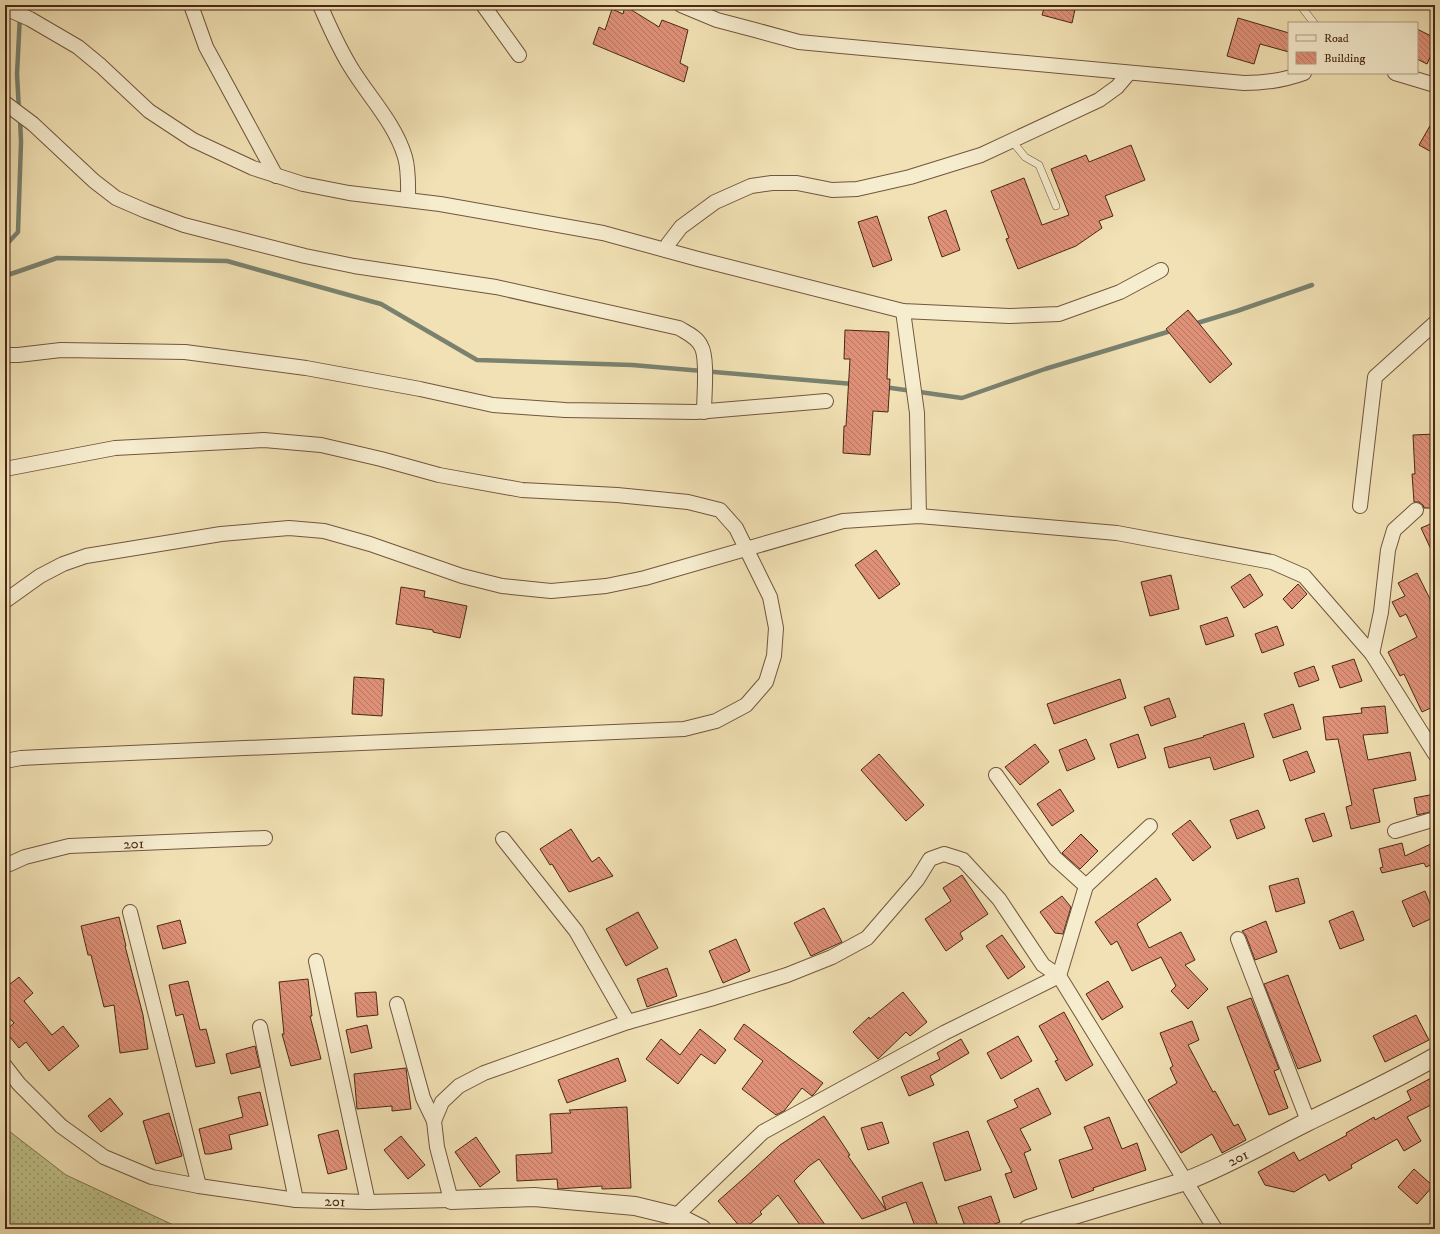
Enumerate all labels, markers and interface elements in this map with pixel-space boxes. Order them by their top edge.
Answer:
legend [1288,22,1418,74]
text: Road [1324,31,1349,46]
text: Building [1324,51,1365,66]
street label: 201 [123,834,145,854]
street label: 201 [1225,1145,1252,1171]
street label: 201 [324,1192,346,1211]

